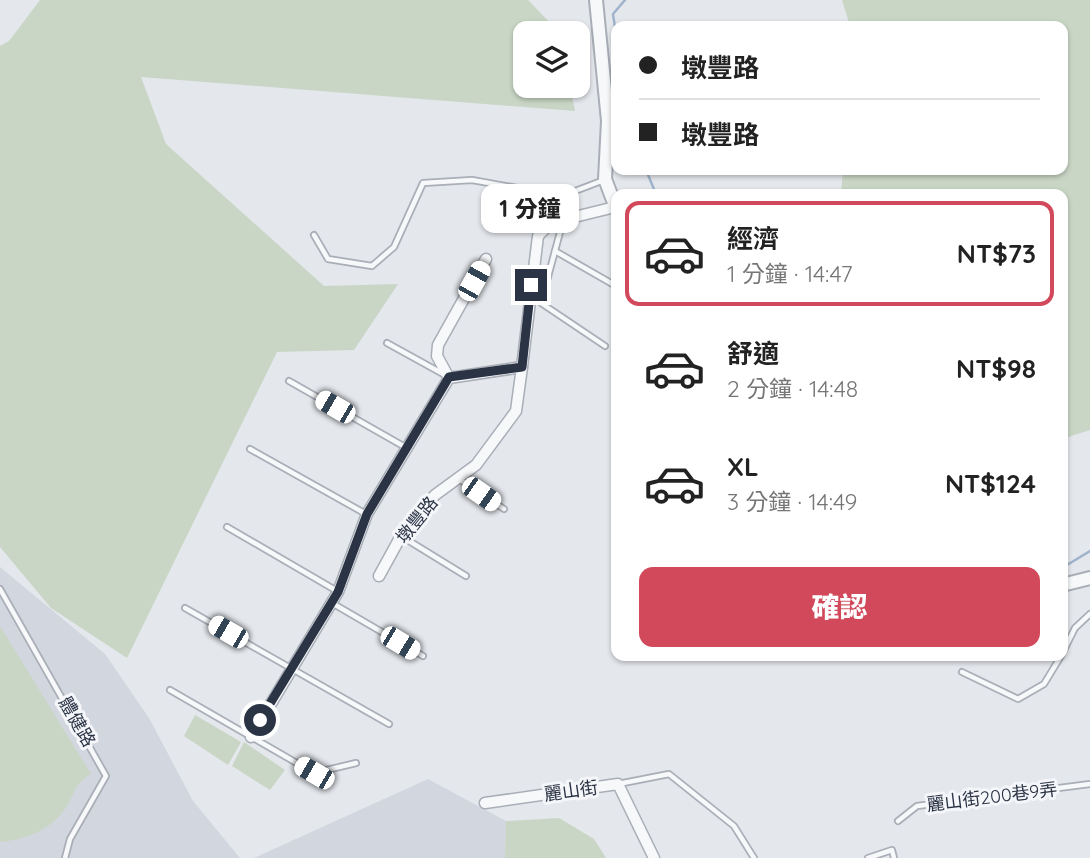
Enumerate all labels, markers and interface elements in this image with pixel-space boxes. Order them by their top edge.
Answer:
map controls [513,21,590,98]
button: layers [513,21,590,98]
text: 墩豐路 [681,51,759,84]
text: 墩豐路 [681,118,759,151]
callout: 1 分鐘 [482,184,580,232]
text: 1 分鐘 [499,194,561,223]
icon: car [643,222,706,285]
text: 經濟 [727,222,779,255]
text: NT$73 [957,237,1036,270]
car [455,258,494,304]
text: 1 分鐘 · 14:47 [727,259,853,288]
route end [515,269,547,301]
icon: car [643,337,706,400]
text: 舒適 [727,337,779,370]
text: NT$98 [956,352,1036,385]
text: 2 分鐘 · 14:48 [727,374,858,403]
car [312,387,359,427]
text: XL [727,450,759,483]
icon: car [643,452,706,515]
text: NT$124 [945,467,1036,500]
car [458,473,505,515]
text: 3 分鐘 · 14:49 [727,487,857,516]
street label: 墩豐路 [391,491,443,548]
button: 確認 [639,567,1040,647]
car [205,612,252,652]
car [377,623,424,663]
street label: 體健路 [54,693,101,751]
route start [244,704,276,736]
car [291,753,338,793]
street label: 麗山街 [543,775,599,806]
street label: 麗山街200巷9弄 [925,777,1059,816]

